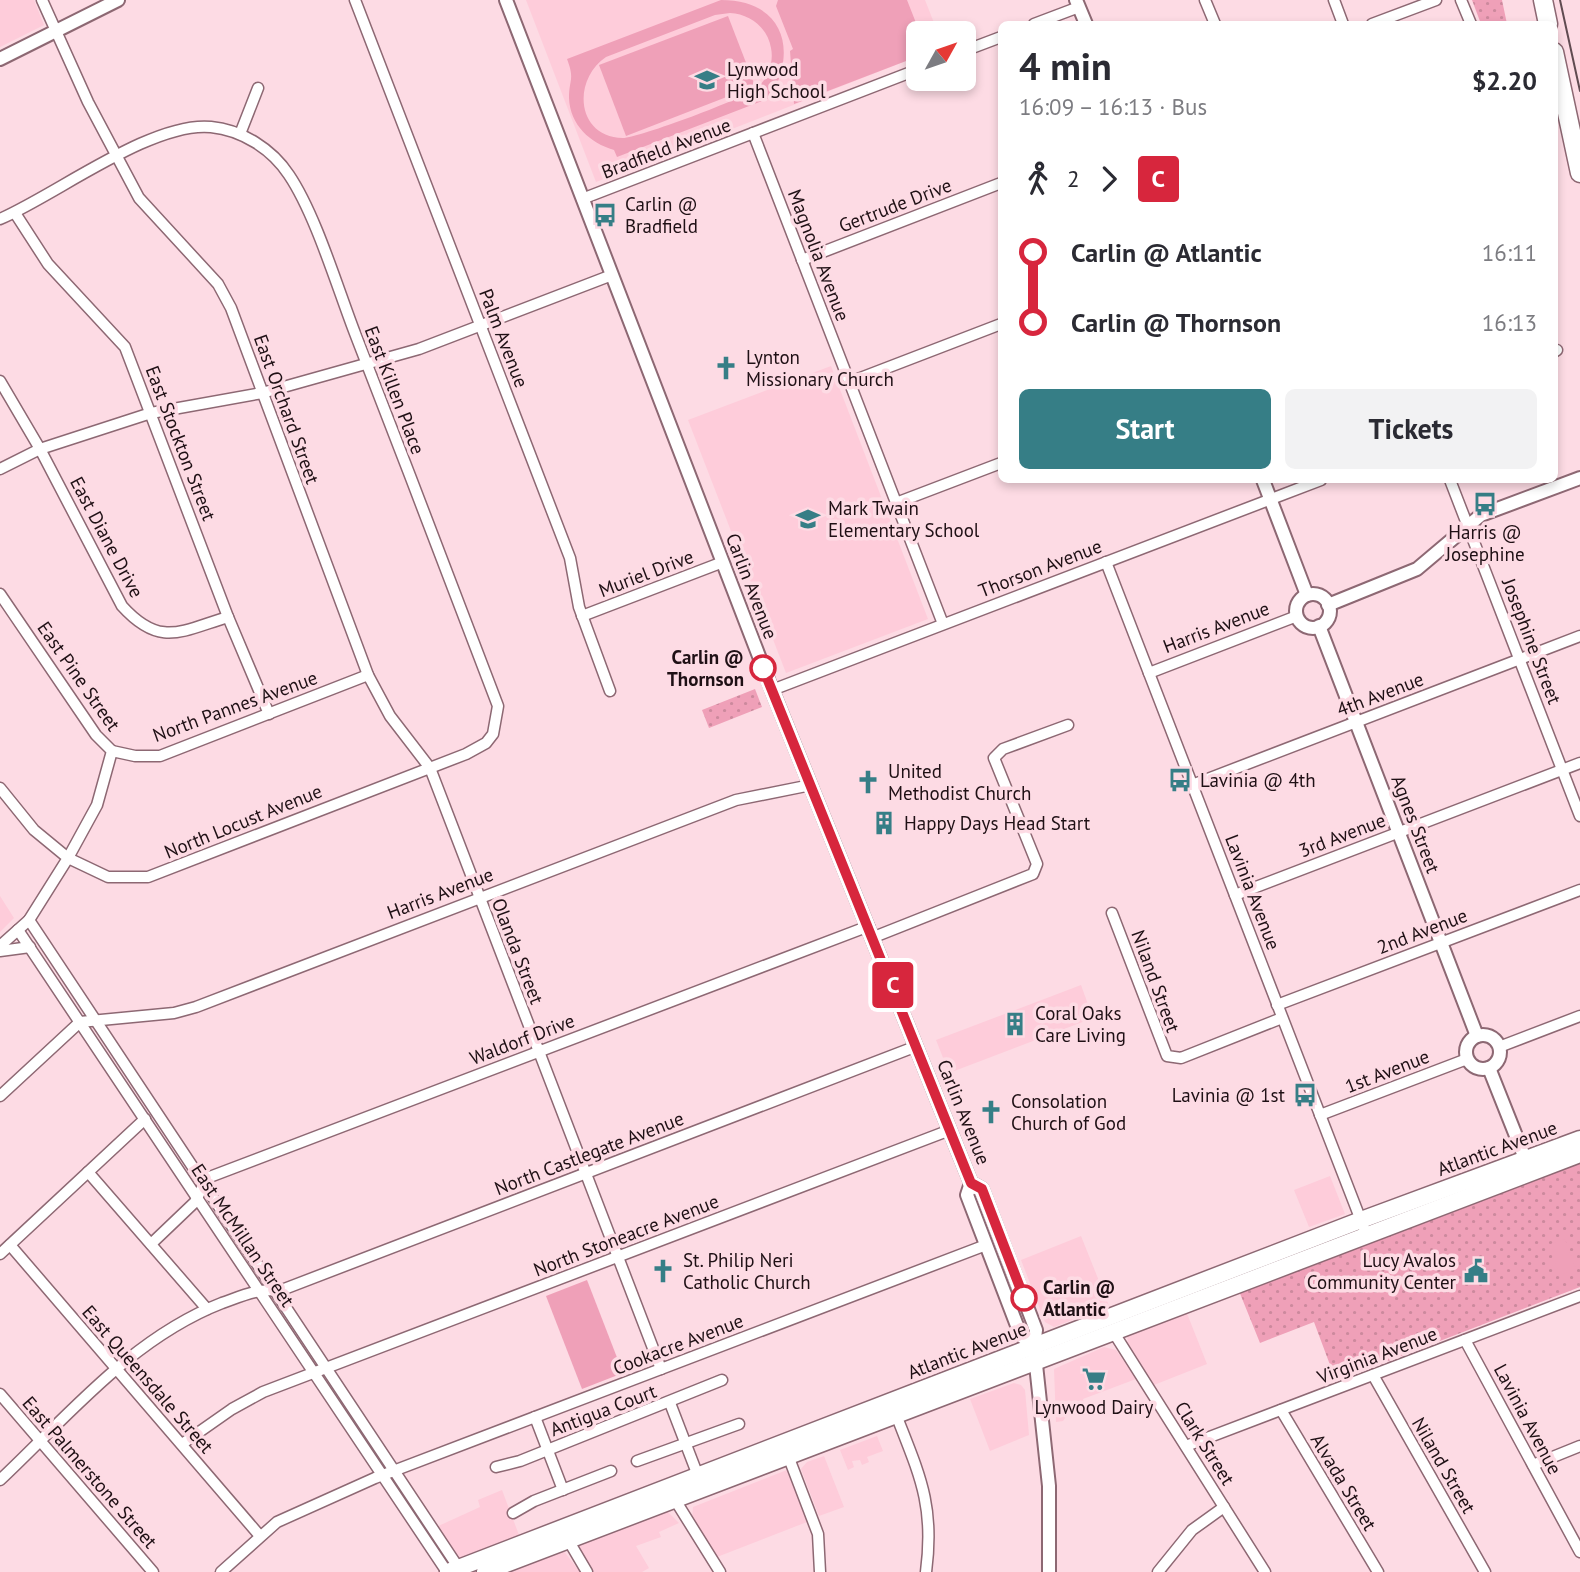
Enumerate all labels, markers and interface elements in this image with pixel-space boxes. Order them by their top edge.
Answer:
north arrow [906,21,976,91]
map controls [906,21,976,91]
text: 4 min [1019,41,1112,90]
place label: Lynwood High School [727,57,826,103]
text: $2.20 [1472,64,1537,97]
school or university icon: Lynwood High School [693,66,721,94]
text: 16:09 – 16:13 · Bus [1019,92,1207,121]
street label: Bradfield Avenue [598,112,734,184]
icon: walk [1019,160,1057,198]
icon: forward [1090,160,1128,198]
text: C [1152,163,1165,194]
text: 2 [1067,164,1080,193]
street label: Gertrude Drive [835,172,955,238]
street label: Magnolia Avenue [783,186,855,324]
place label: Carlin @ Bradfield [625,192,698,238]
bus stop icon: Carlin @ Bradfield [591,201,619,229]
text: Carlin @ Atlantic [1071,236,1262,269]
text: 16:11 [1482,238,1537,267]
street label: Palm Avenue [474,285,534,391]
text: Carlin @ Thornson [1071,306,1281,339]
text: 16:13 [1482,308,1537,337]
street label: East Killen Place [360,322,430,458]
street label: East Orchard Street [249,331,325,488]
place label: Lynton Missionary Church [746,345,894,391]
church icon: Lynton Missionary Church [712,354,740,382]
street label: East Stockton Street [140,362,222,524]
button: Start [1019,389,1271,469]
button: Tickets [1285,389,1537,469]
street label: East Diane Drive [65,472,149,602]
bus stop icon: Harris @ Josephine [1471,490,1499,518]
place label: Mark Twain Elementary School [828,496,980,542]
school or university icon: Mark Twain Elementary School [794,505,822,533]
place label: Harris @ Josephine [1444,520,1525,566]
street label: Carlin Avenue [721,530,783,642]
street label: Thorson Avenue [975,534,1105,602]
street label: Muriel Drive [595,544,697,602]
street label: Josephine Street [1497,574,1567,708]
street label: Harris Avenue [1159,596,1273,658]
street label: East Pine Street [32,616,126,736]
place label: Carlin @ Thornson [667,645,744,691]
marker: Carlin @ Thornson [750,655,776,681]
street label: North Pannes Avenue [149,665,321,747]
street label: 4th Avenue [1333,666,1427,722]
place label: United Methodist Church [888,759,1031,805]
bus stop icon: Lavinia @ 4th [1166,766,1194,794]
church icon: United Methodist Church [854,768,882,796]
place label: Lavinia @ 4th [1200,768,1316,792]
street label: Agnes Street [1386,772,1446,877]
street label: North Locust Avenue [161,778,325,864]
street label: 3rd Avenue [1295,808,1389,862]
building icon: Happy Days Head Start [870,809,898,837]
place label: Happy Days Head Start [904,811,1091,835]
street label: Lavinia Avenue [1220,831,1286,953]
street label: Harris Avenue [383,862,497,924]
street label: Olanda Street [487,895,549,1008]
street label: 2nd Avenue [1373,903,1471,959]
street label: Niland Street [1126,927,1186,1036]
line badge: C [870,962,916,1008]
text: C [886,969,900,1000]
place label: Coral Oaks Care Living [1035,1001,1126,1047]
street label: Waldorf Drive [466,1008,578,1070]
building icon: Coral Oaks Care Living [1001,1010,1029,1038]
street label: 1st Avenue [1341,1044,1433,1098]
street label: Carlin Avenue [932,1056,996,1168]
bus stop icon: Lavinia @ 1st [1291,1081,1319,1109]
place label: Lavinia @ 1st [1172,1083,1286,1107]
place label: Consolation Church of God [1011,1089,1126,1135]
church icon: Consolation Church of God [977,1098,1005,1126]
street label: North Castlegate Avenue [491,1106,687,1200]
street label: Atlantic Avenue [1434,1115,1560,1181]
street label: East McMillan Street [186,1159,300,1312]
street label: North Stoneacre Avenue [530,1189,722,1281]
place label: St. Philip Neri Catholic Church [683,1248,811,1294]
place label: Lucy Avalos Community Center [1307,1248,1457,1294]
church icon: St. Philip Neri Catholic Church [649,1257,677,1285]
public building icon: Lucy Avalos Community Center [1462,1257,1490,1285]
place label: Carlin @ Atlantic [1043,1275,1116,1321]
marker: Carlin @ Atlantic [1011,1285,1037,1311]
street label: East Queensdale Street [77,1300,219,1458]
street label: Cookacre Avenue [609,1308,747,1380]
street label: Atlantic Avenue [904,1316,1030,1384]
street label: Virginia Avenue [1313,1321,1440,1389]
street label: Lavinia Avenue [1489,1360,1567,1478]
supermarket icon: Lynwood Dairy [1080,1365,1108,1393]
street label: Antigua Court [546,1379,660,1441]
street label: East Palmerstone Street [17,1391,163,1553]
place label: Lynwood Dairy [1035,1395,1154,1419]
street label: Clark Street [1170,1397,1240,1490]
street label: Niland Street [1407,1413,1481,1518]
street label: Alvada Street [1306,1429,1383,1535]

